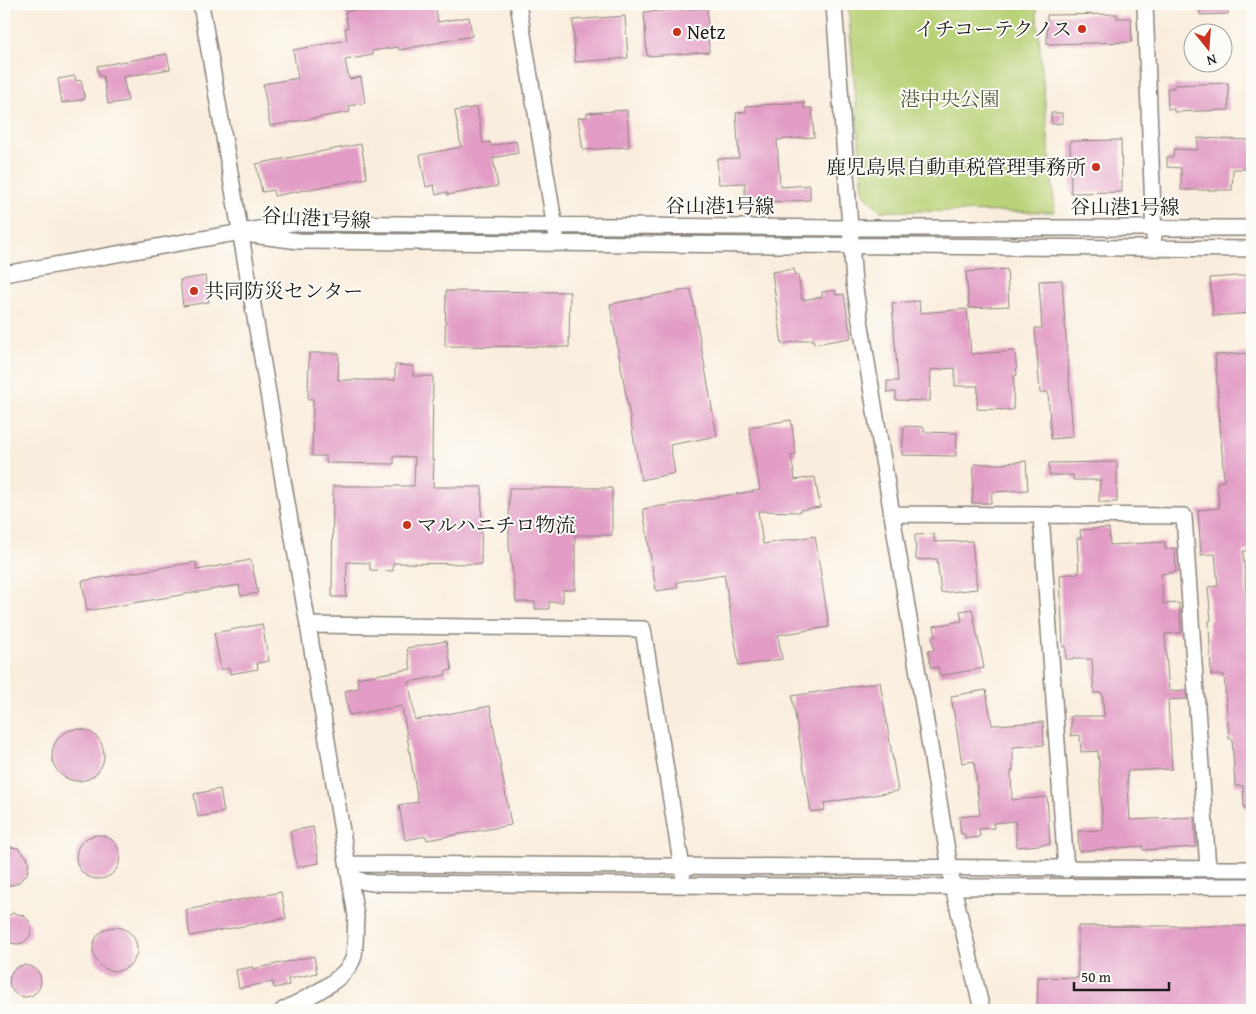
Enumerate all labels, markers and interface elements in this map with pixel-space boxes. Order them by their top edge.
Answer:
place label: イチコーテクノス [915,14,1072,43]
place label: Netz [687,17,726,46]
north arrow [1184,22,1234,72]
marker: イチコーテクノス [1076,23,1088,35]
marker: Netz [671,26,683,38]
text: N [1204,50,1219,72]
park label: 港中央公園 [900,84,1000,113]
place label: 鹿児島県自動車税管理事務所 [826,152,1086,181]
marker: 鹿児島県自動車税管理事務所 [1090,161,1102,173]
street label: 谷山港1号線 [665,191,775,220]
street label: 谷山港1号線 [1070,192,1180,221]
street label: 谷山港1号線 [261,200,372,235]
place label: 共同防災センター [204,276,363,305]
marker: 共同防災センター [188,285,200,297]
place label: マルハニチロ物流 [417,510,576,539]
marker: マルハニチロ物流 [401,519,413,531]
scale bar [1074,959,1168,991]
text: 50 m [1081,966,1112,987]

